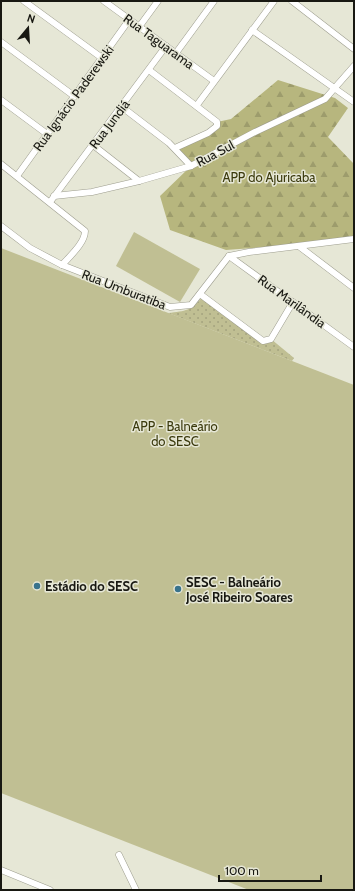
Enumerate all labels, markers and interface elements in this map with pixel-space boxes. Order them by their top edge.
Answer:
north arrow [8,8,48,48]
street label: Rua Taguarama [121,10,198,72]
text: N [25,11,37,26]
street label: Rua Ignácio Paderewski [29,42,117,154]
street label: Rua Jundiá [85,96,133,152]
street label: Rua Sul [193,136,237,170]
park label: APP do Ajuricaba [222,169,316,186]
street label: Rua Umburatiba [80,266,169,313]
street label: Rua Marilândia [255,271,330,331]
park label: APP - Balneário do SESC [132,418,218,449]
place label: SESC - Balneário José Ribeiro Soares [185,574,293,605]
place label: Estádio do SESC [45,578,138,594]
marker: Estádio do SESC [32,581,42,591]
marker: SESC - Balneário José Ribeiro Soares [173,584,183,594]
scale bar [219,857,321,883]
text: 100 m [225,863,259,878]

